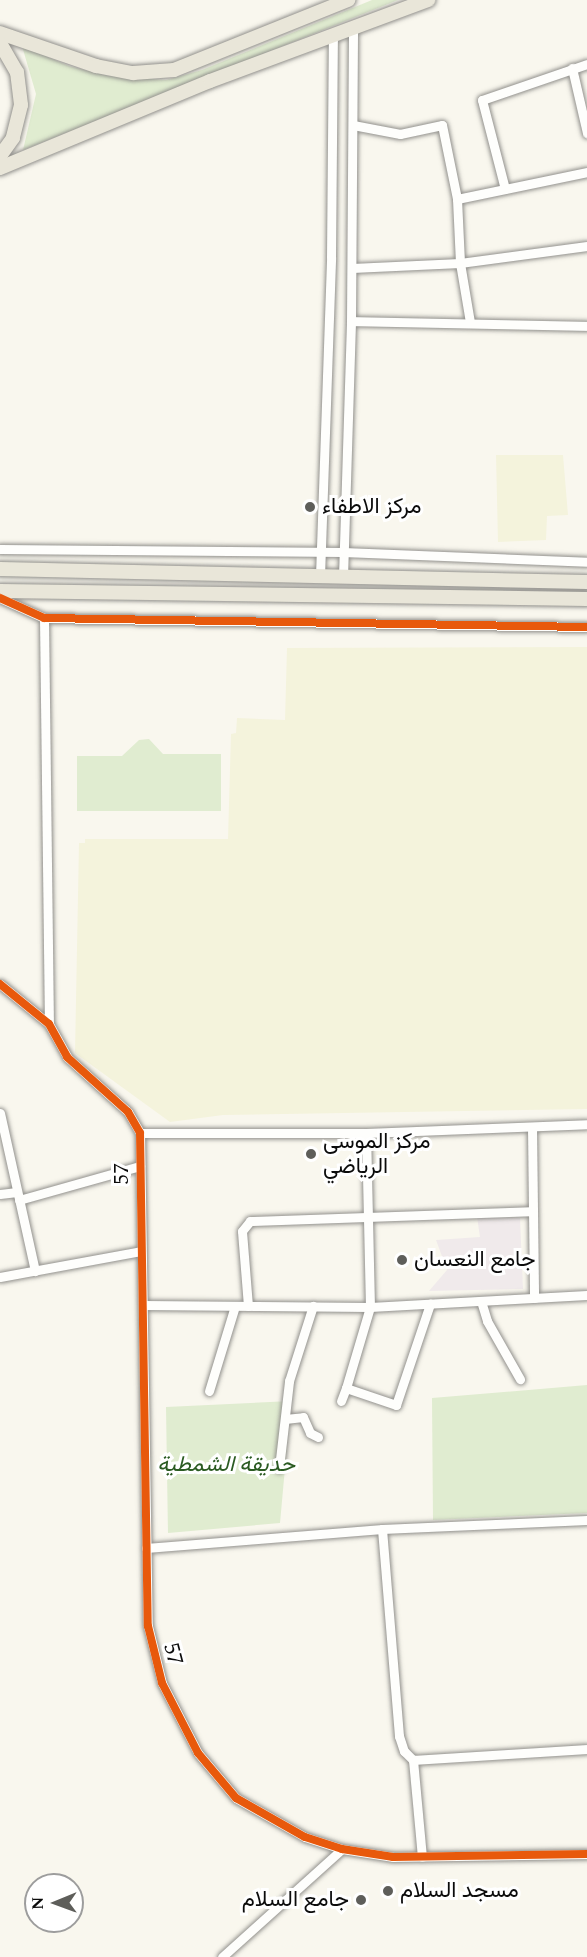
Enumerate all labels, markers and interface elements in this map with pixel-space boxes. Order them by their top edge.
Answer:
place label: مركز الاطفاء [322,494,421,520]
marker: مركز الاطفاء [303,500,317,514]
place label: مركز الموسى الرياضي [323,1128,430,1180]
marker: مركز الموسى الرياضي [304,1147,318,1161]
street label: 57 [109,1163,135,1185]
place label: جامع النعسان [414,1247,536,1273]
marker: جامع النعسان [395,1253,409,1267]
park label: حديقة الشمطية [157,1452,295,1478]
street label: 57 [157,1640,189,1668]
north arrow [24,1873,84,1933]
place label: مسجد السلام [400,1878,519,1904]
marker: مسجد السلام [381,1884,395,1898]
place label: جامع السلام [242,1887,349,1913]
marker: جامع السلام [354,1893,368,1907]
text: N [26,1897,50,1910]

